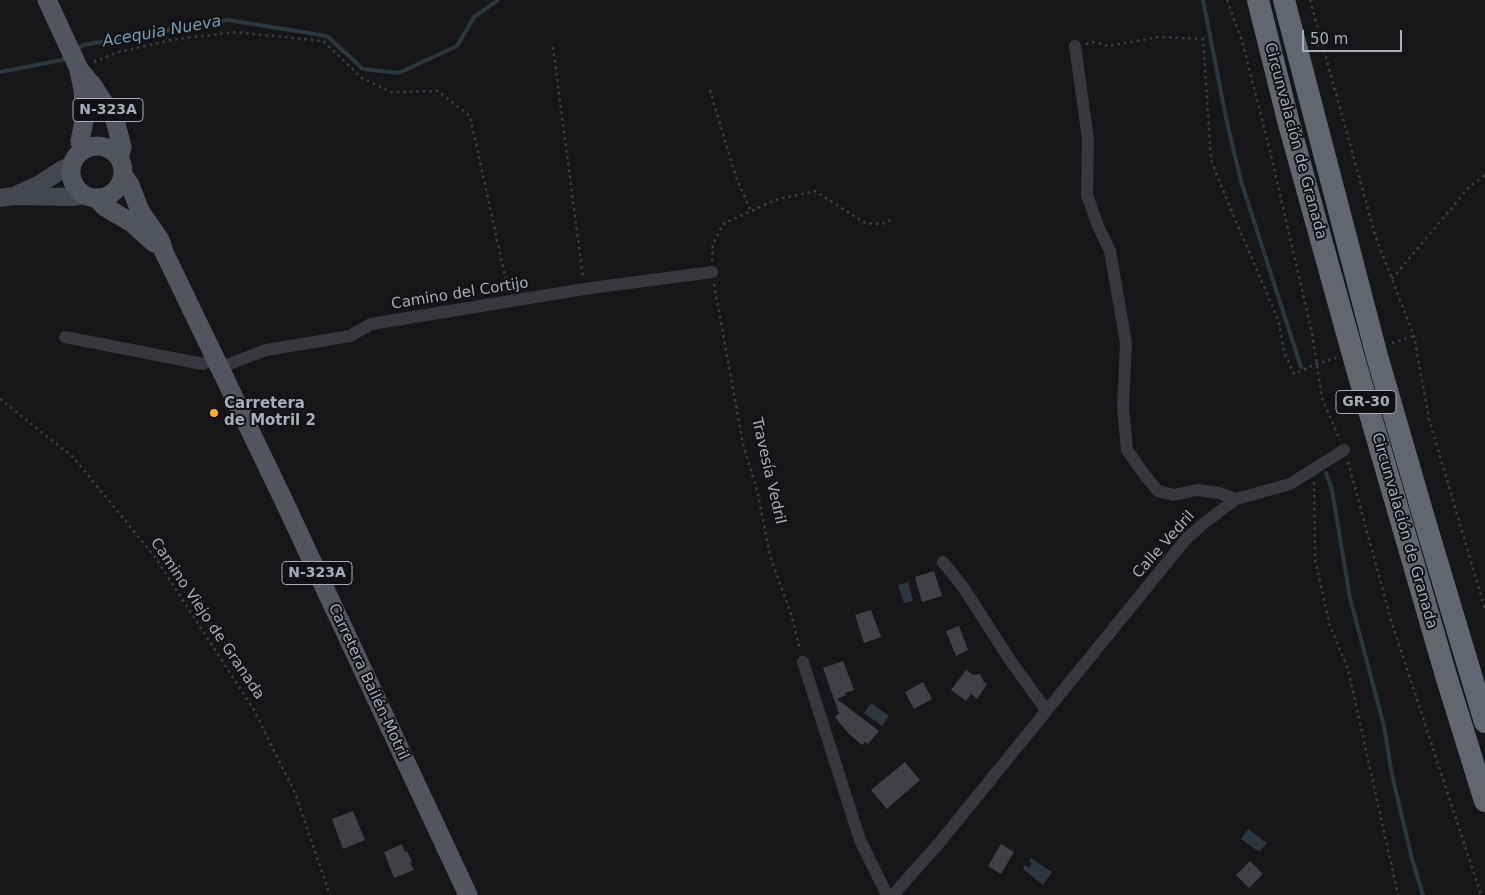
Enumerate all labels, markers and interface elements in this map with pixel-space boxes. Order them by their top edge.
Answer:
water label: Acequia Nueva [101,12,223,52]
scale bar [1305,20,1405,52]
text: 50 m [1310,30,1348,48]
street label: Circunvalación de Granada [1260,41,1330,241]
road number: N-323A [73,98,143,122]
street label: Camino del Cortijo [390,274,530,314]
road number: GR-30 [1336,391,1396,414]
place label: Carretera de Motril 2 [224,395,316,430]
marker: Carretera de Motril 2 [208,407,220,419]
street label: Travesía Vedril [747,416,789,526]
street label: Circunvalación de Granada [1367,431,1441,631]
street label: Calle Vedril [1129,508,1199,582]
street label: Camino Viejo de Granada [146,535,268,703]
road number: N-323A [282,562,352,584]
street label: Carretera Bailén-Motril [324,601,412,763]

